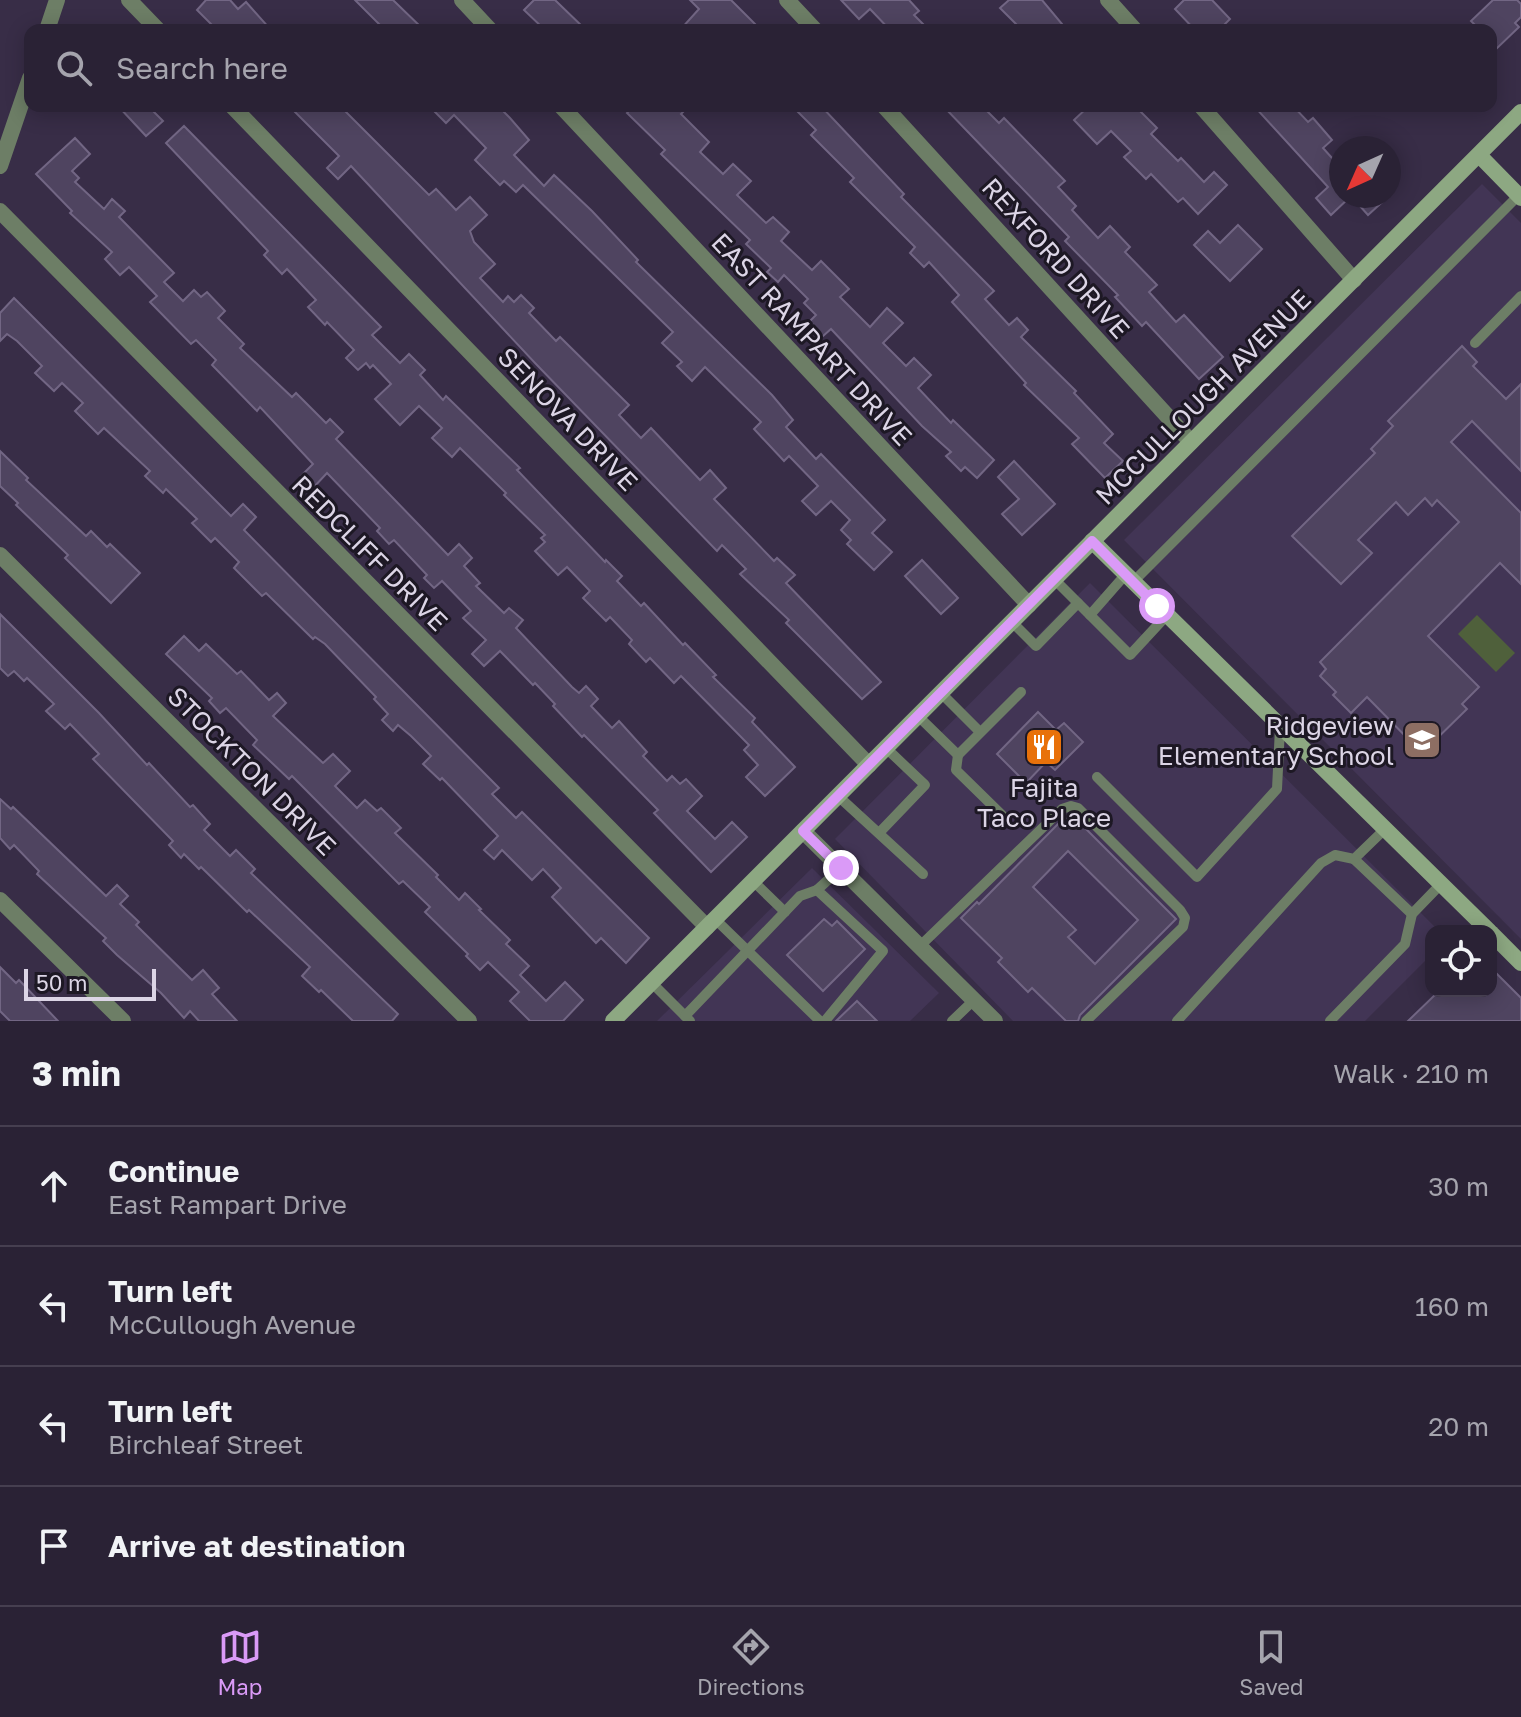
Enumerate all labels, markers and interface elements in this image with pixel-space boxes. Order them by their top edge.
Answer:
search box [24,24,1497,112]
icon: search [52,46,96,90]
text: Search here [116,50,288,86]
north arrow [1329,136,1401,208]
street label: REXFORD DRIVE [976,171,1136,345]
street label: EAST RAMPART DRIVE [705,226,919,452]
street label: MCCULLOUGH AVENUE [1089,283,1317,511]
street label: SENOVA DRIVE [492,341,644,497]
street label: REDCLIFF DRIVE [286,469,454,637]
route start [1139,588,1175,624]
street label: STOCKTON DRIVE [161,680,343,862]
place label: Ridgeview Elementary School [1158,710,1394,771]
school or university icon: Ridgeview Elementary School [1401,719,1443,761]
restaurant icon: Fajita Taco Place [1023,726,1065,768]
place label: Fajita Taco Place [977,772,1111,833]
route end [823,850,859,886]
map controls [1425,925,1497,997]
button: locate [1425,925,1497,997]
scale bar [24,965,156,1001]
text: 50 m [36,969,87,996]
text: 3 min [32,1053,121,1093]
text: Walk · 210 m [1333,1058,1489,1089]
text: Continue [108,1153,239,1189]
icon: ahead [32,1164,76,1208]
text: 30 m [1428,1171,1489,1202]
text: East Rampart Drive [108,1189,347,1220]
text: Turn left [108,1273,233,1309]
icon: left [32,1284,76,1328]
text: 160 m [1415,1291,1489,1322]
text: McCullough Avenue [108,1309,356,1340]
text: Turn left [108,1393,233,1429]
icon: left [32,1404,76,1448]
text: 20 m [1428,1411,1489,1442]
text: Birchleaf Street [108,1429,303,1460]
icon: arrive [32,1524,76,1568]
text: Arrive at destination [108,1528,405,1564]
tab: Map [217,1625,262,1700]
tab: Directions [697,1625,805,1700]
tab: Saved [1239,1625,1304,1700]

